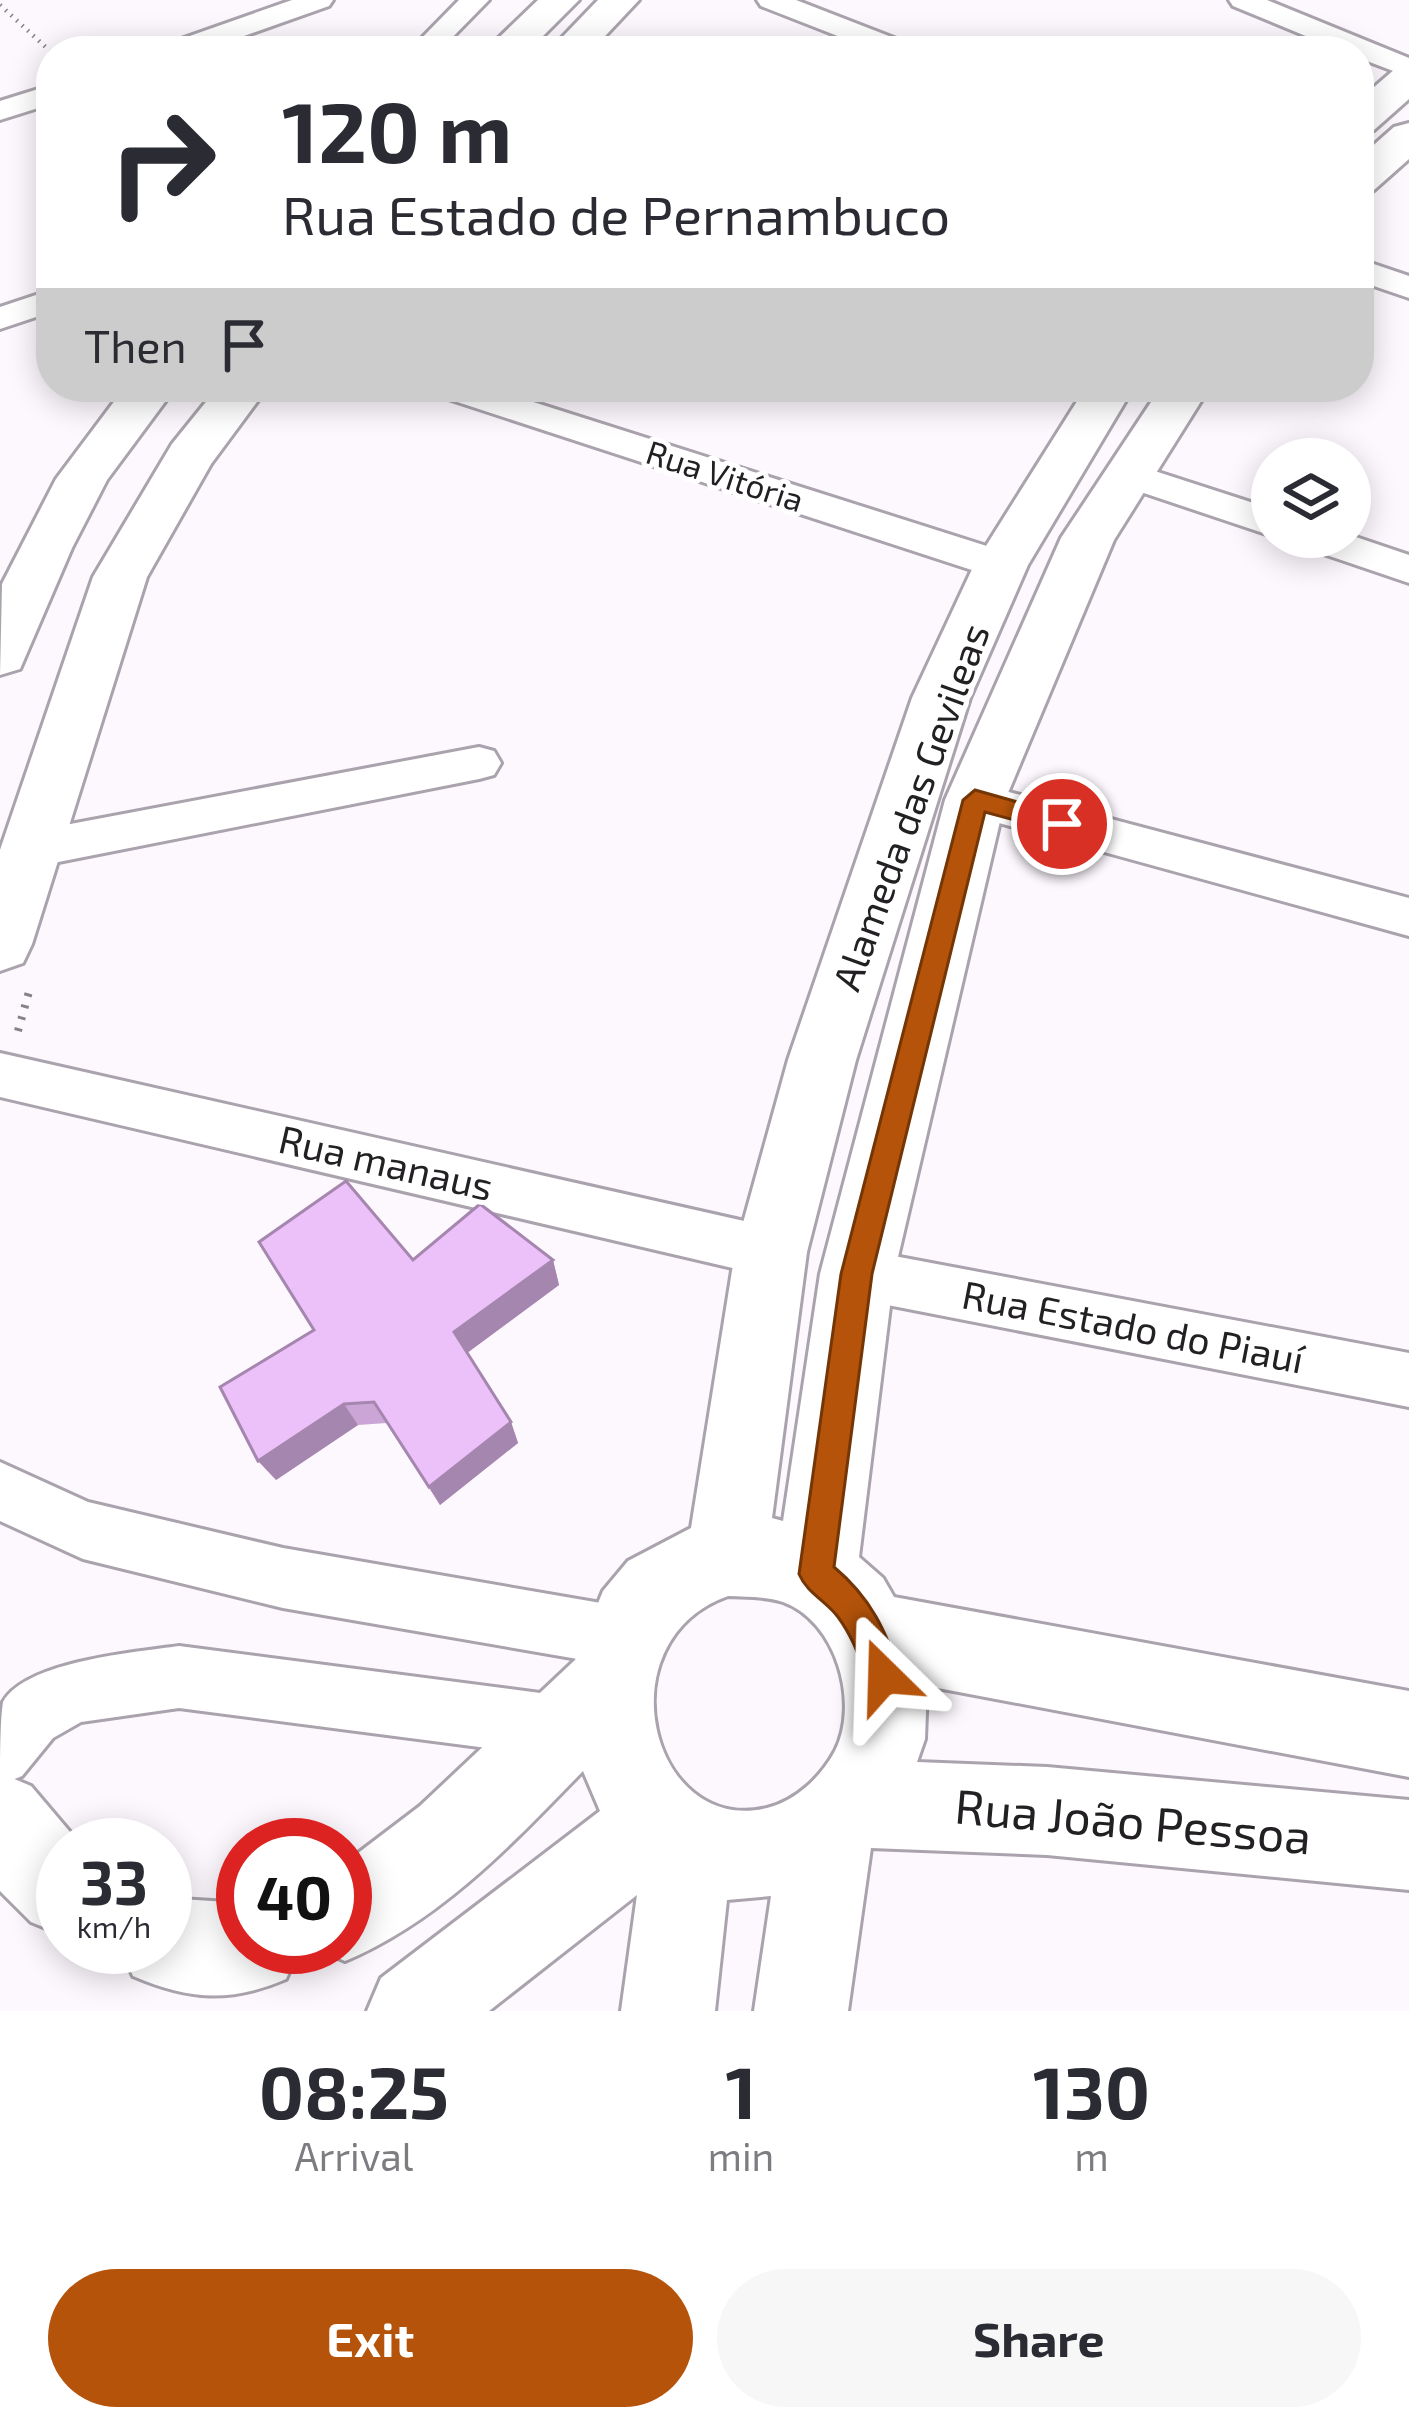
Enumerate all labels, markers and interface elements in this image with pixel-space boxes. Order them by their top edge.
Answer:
text: 120 m [282,79,512,180]
icon: right [84,84,240,240]
text: Rua Estado de Pernambuco [282,181,950,246]
icon: arrive [211,312,277,378]
text: Then [84,318,187,372]
street label: Rua Vitória [642,431,809,519]
map controls [1251,438,1371,558]
button: layers [1251,438,1371,558]
street label: Alameda das Gevileas [821,617,998,996]
pin [1011,773,1113,875]
icon: arrive [1029,791,1095,857]
street label: Rua manaus [275,1114,498,1209]
street label: Rua Estado do Piauí [959,1269,1309,1382]
position arrow [821,1613,947,1739]
street label: Rua João Pessoa [953,1776,1314,1864]
speed limit sign: 40 [216,1818,372,1974]
text: 33 [80,1845,148,1917]
text: km/h [77,1908,151,1944]
text: 08:25 [259,2047,449,2133]
text: 1 [725,2047,757,2133]
text: 130 [1033,2047,1150,2133]
text: Arrival [295,2132,413,2179]
text: min [708,2132,774,2179]
text: m [1075,2132,1109,2179]
button: Exit [48,2269,693,2407]
button: Share [717,2269,1361,2407]

